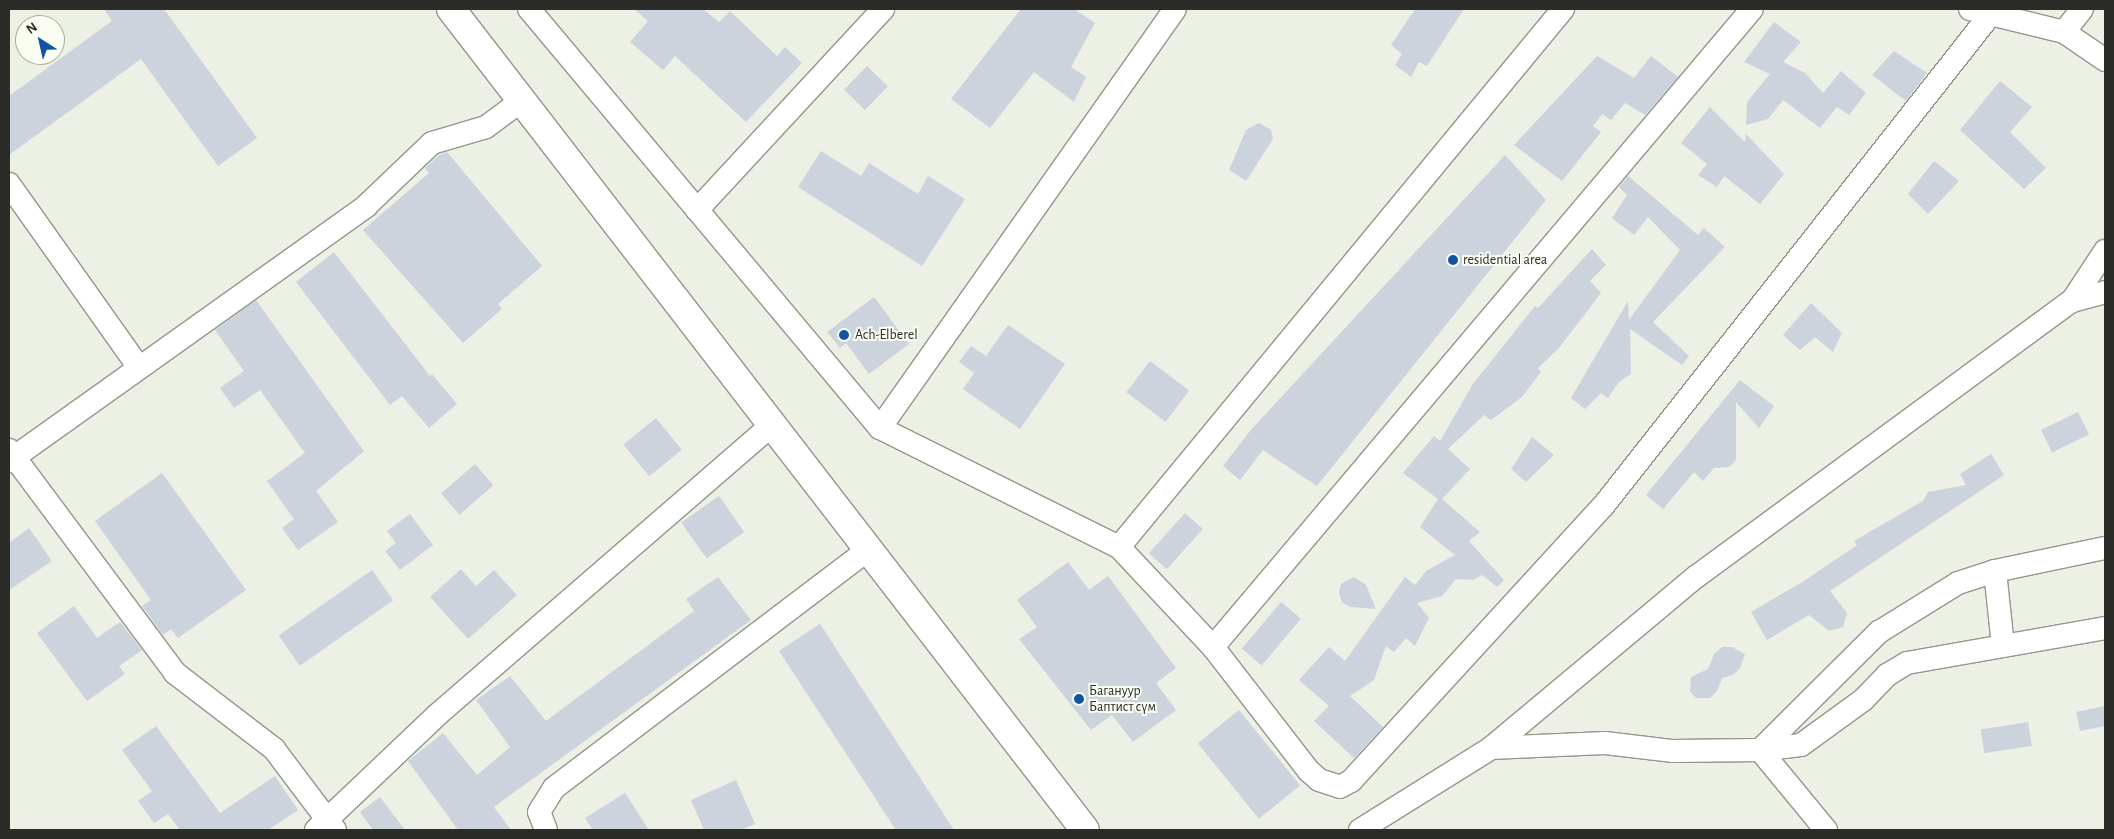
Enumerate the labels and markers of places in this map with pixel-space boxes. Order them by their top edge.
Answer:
place label: residential area [1463,252,1547,268]
marker: residential area [1447,254,1459,266]
place label: Ach-Elberel [855,327,918,343]
marker: Ach-Elberel [837,328,851,342]
place label: Багануур Баптист сүм [1089,683,1156,716]
marker: Багануур Баптист сүм [1073,693,1085,705]

